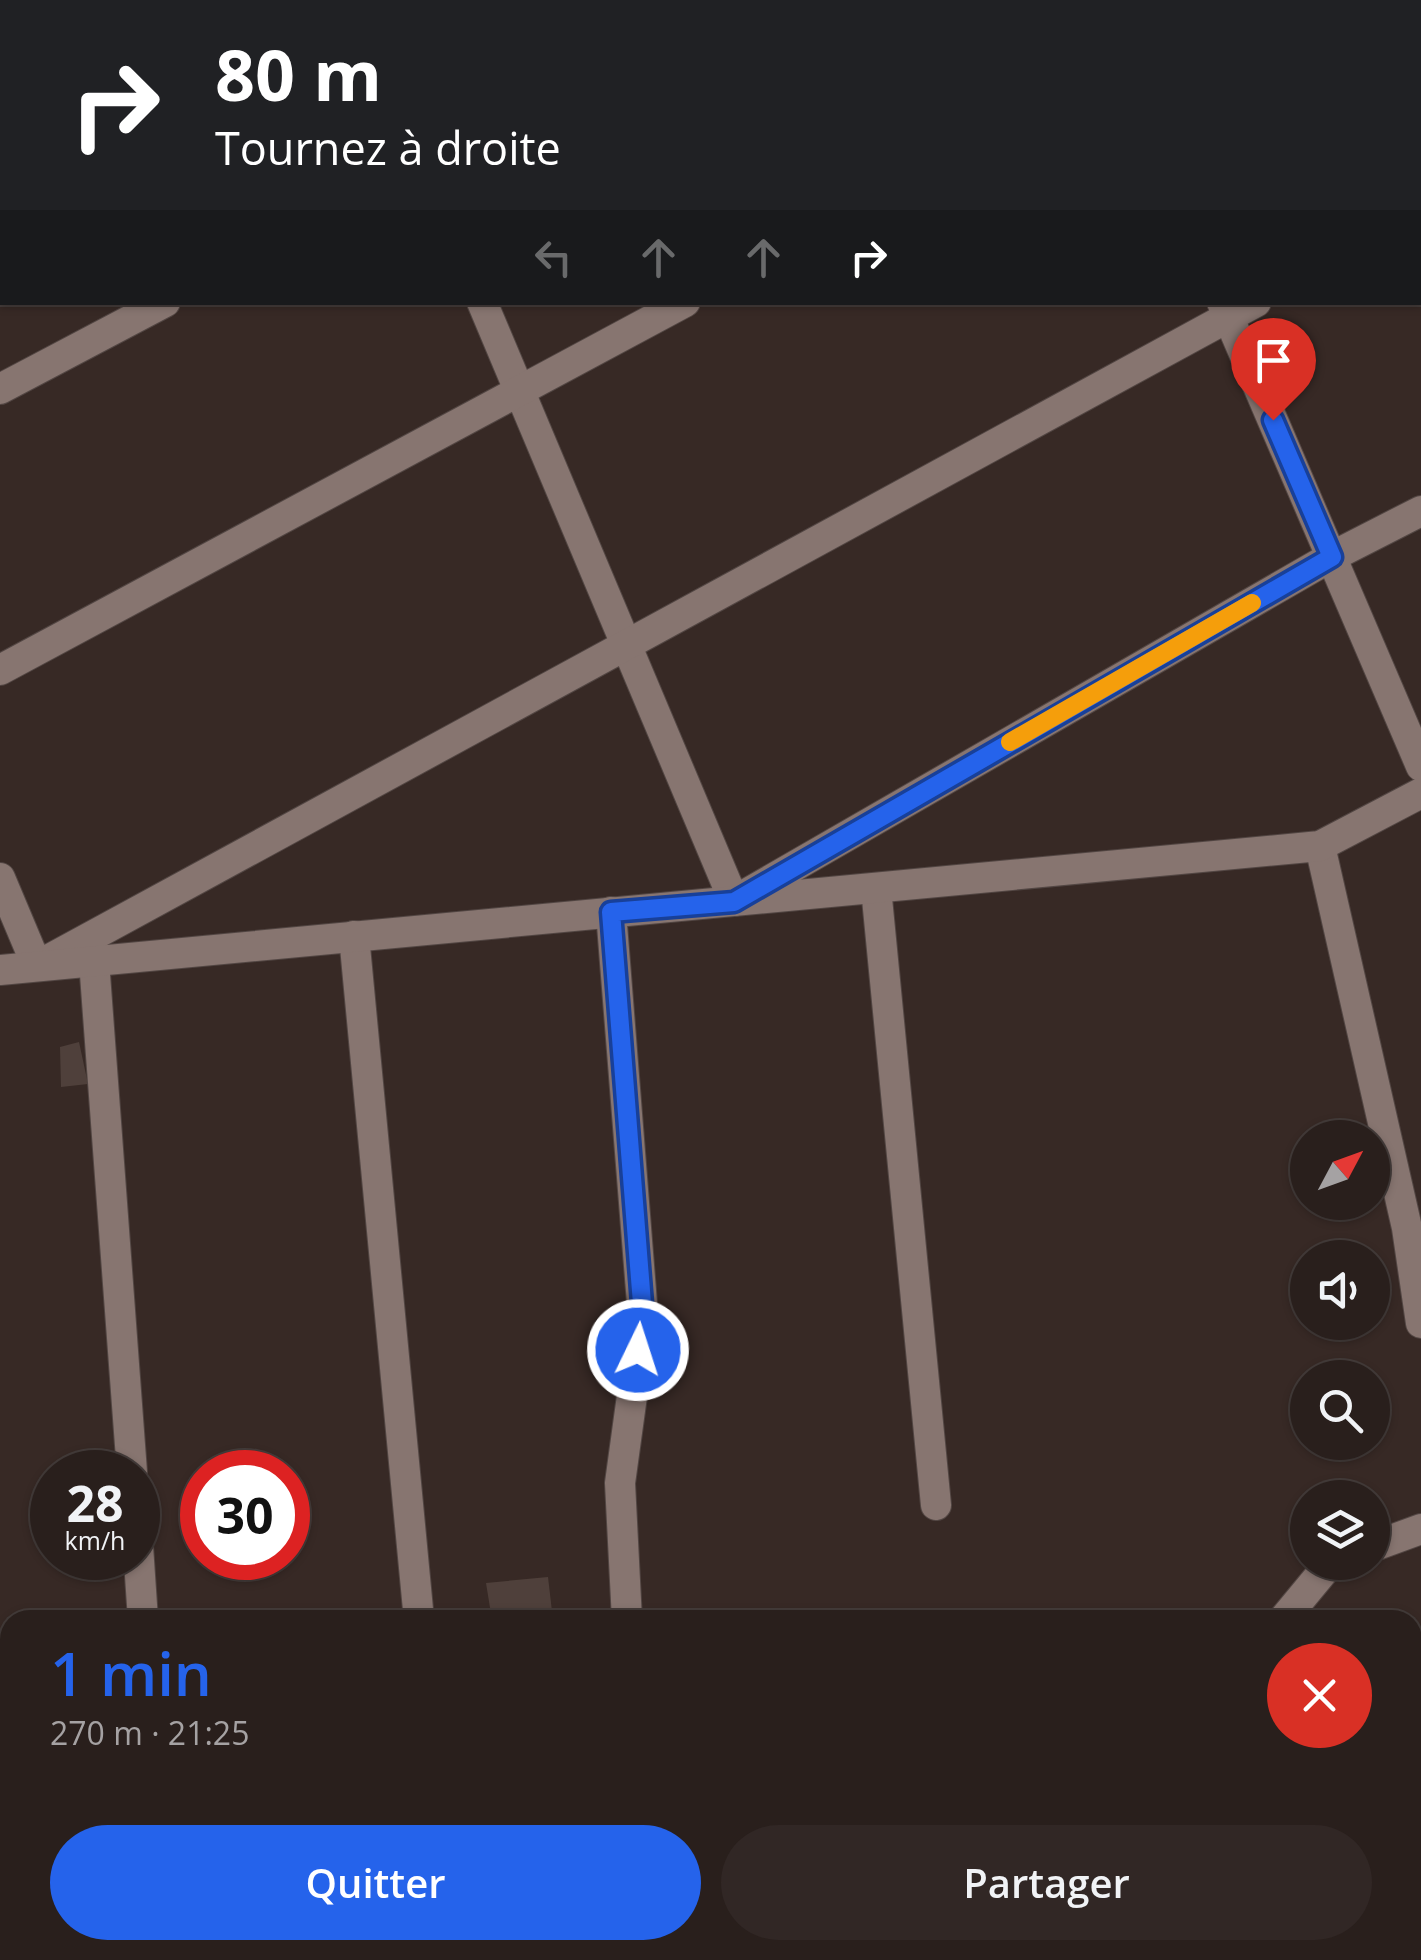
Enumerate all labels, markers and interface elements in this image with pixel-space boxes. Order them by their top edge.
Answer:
text: 80 m [215,26,382,122]
icon: right [50,40,180,170]
text: Tournez à droite [215,117,561,178]
icon: left [526,230,581,285]
icon: ahead [631,230,686,285]
icon: ahead [736,230,791,285]
icon: right [841,230,896,285]
pin [1231,318,1316,421]
icon: arrive [1246,333,1301,388]
north arrow [1290,1120,1390,1220]
map controls [1290,1120,1390,1580]
button: sound [1290,1240,1390,1340]
position arrow [586,1298,690,1402]
button: search [1290,1360,1390,1460]
speed limit sign: 30 [180,1450,310,1580]
text: 28 [66,1469,124,1537]
button: layers [1290,1480,1390,1580]
text: km/h [65,1523,125,1557]
text: 1 min [50,1632,212,1714]
button: close [1267,1643,1372,1748]
text: 270 m · 21:25 [50,1711,249,1754]
button: Quitter [50,1825,701,1940]
button: Partager [721,1825,1372,1940]

